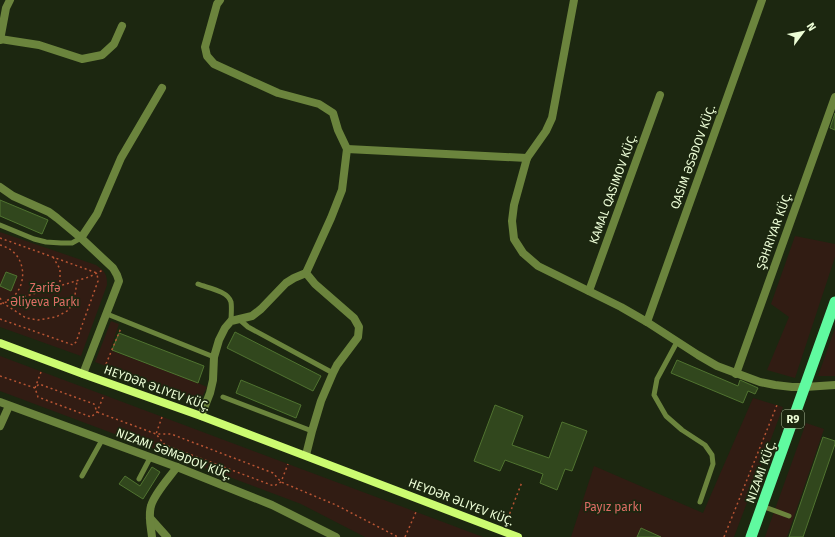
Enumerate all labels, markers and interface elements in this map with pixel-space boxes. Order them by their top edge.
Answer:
north arrow [783,12,823,52]
text: N [804,20,819,34]
street label: QASIM ƏSƏDOV KÜÇ. [666,102,718,211]
street label: KAMAL QASIMOV KÜÇ. [585,131,640,246]
street label: ŞƏHRIYAR KÜÇ. [752,190,794,272]
park label: Zərifə Əliyeva Parkı [10,281,80,309]
street label: HEYDƏR ƏLIYEV KÜÇ. [102,360,213,414]
road number: R9 [782,410,804,428]
street label: NIZAMI SƏMƏDOV KÜÇ. [114,424,235,483]
street label: NIZAMI KÜÇ. [741,438,779,505]
street label: HEYDƏR ƏLIYEV KÜÇ. [406,474,517,529]
park label: Payız parkı [584,500,642,514]

